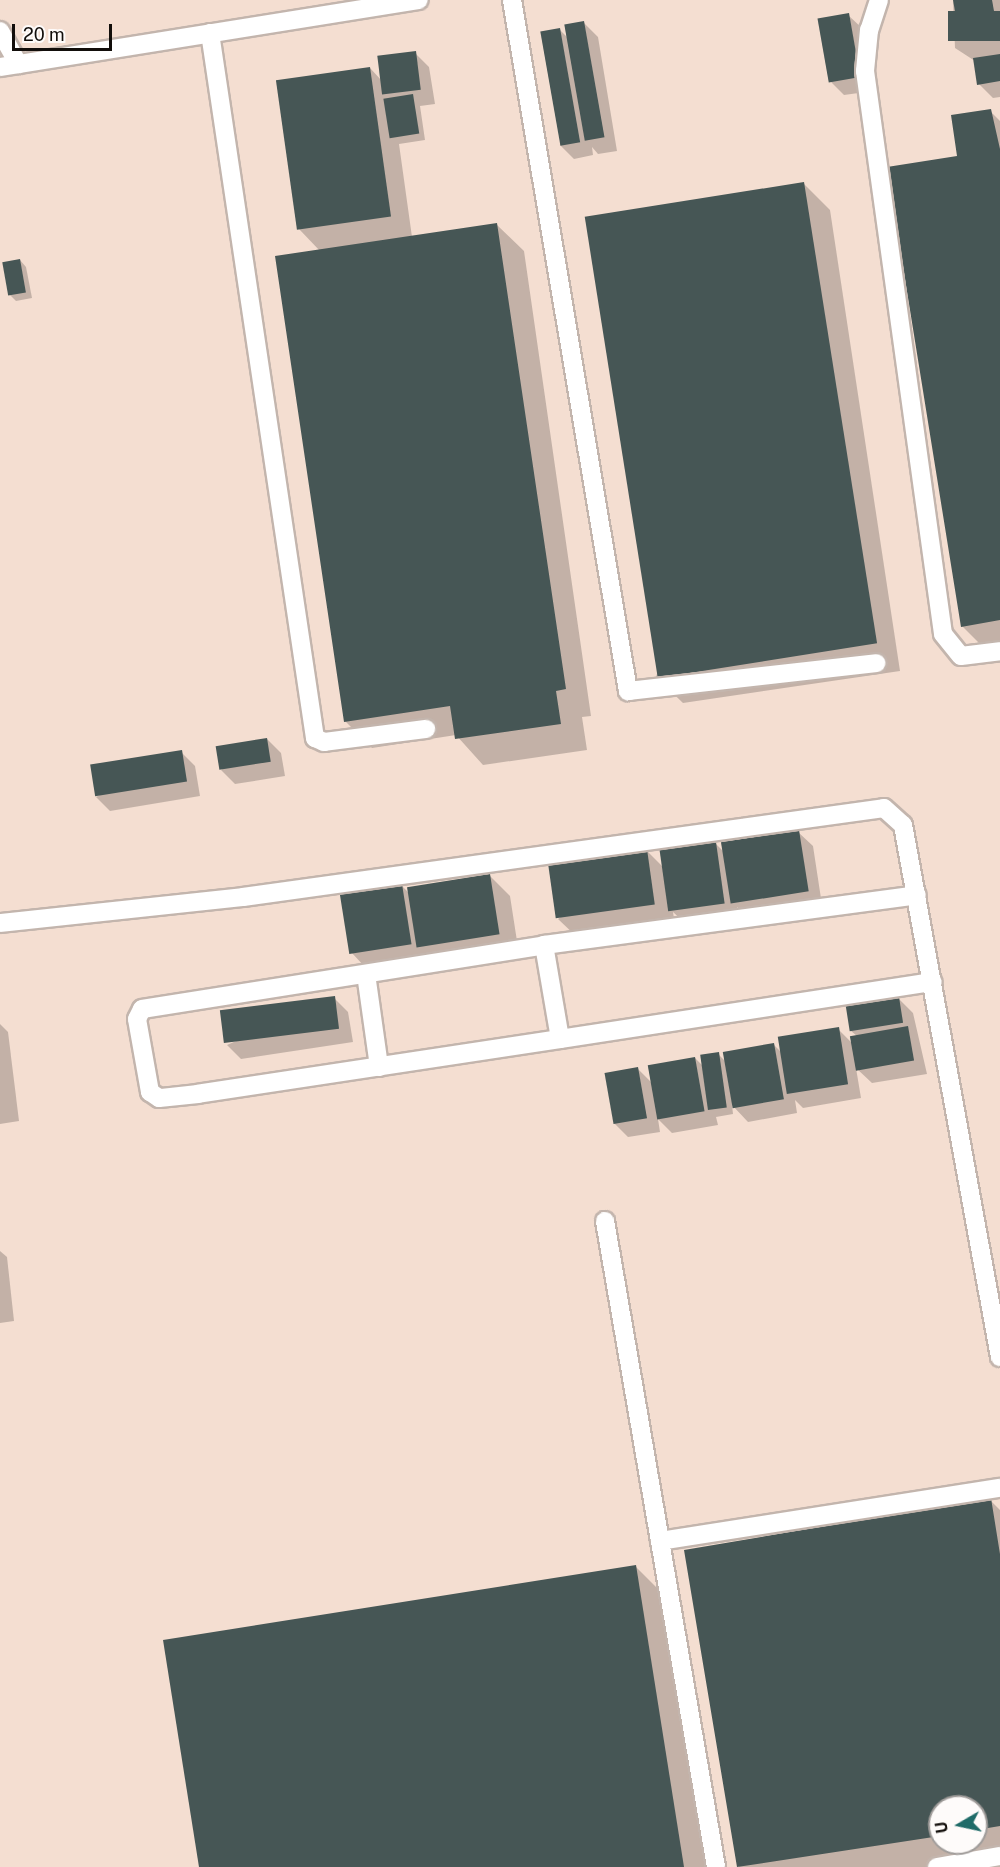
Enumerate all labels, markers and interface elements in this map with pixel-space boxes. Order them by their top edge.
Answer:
scale bar [15,12,116,50]
text: 20 m [23,24,65,45]
north arrow [928,1795,988,1855]
text: U [931,1820,952,1835]

